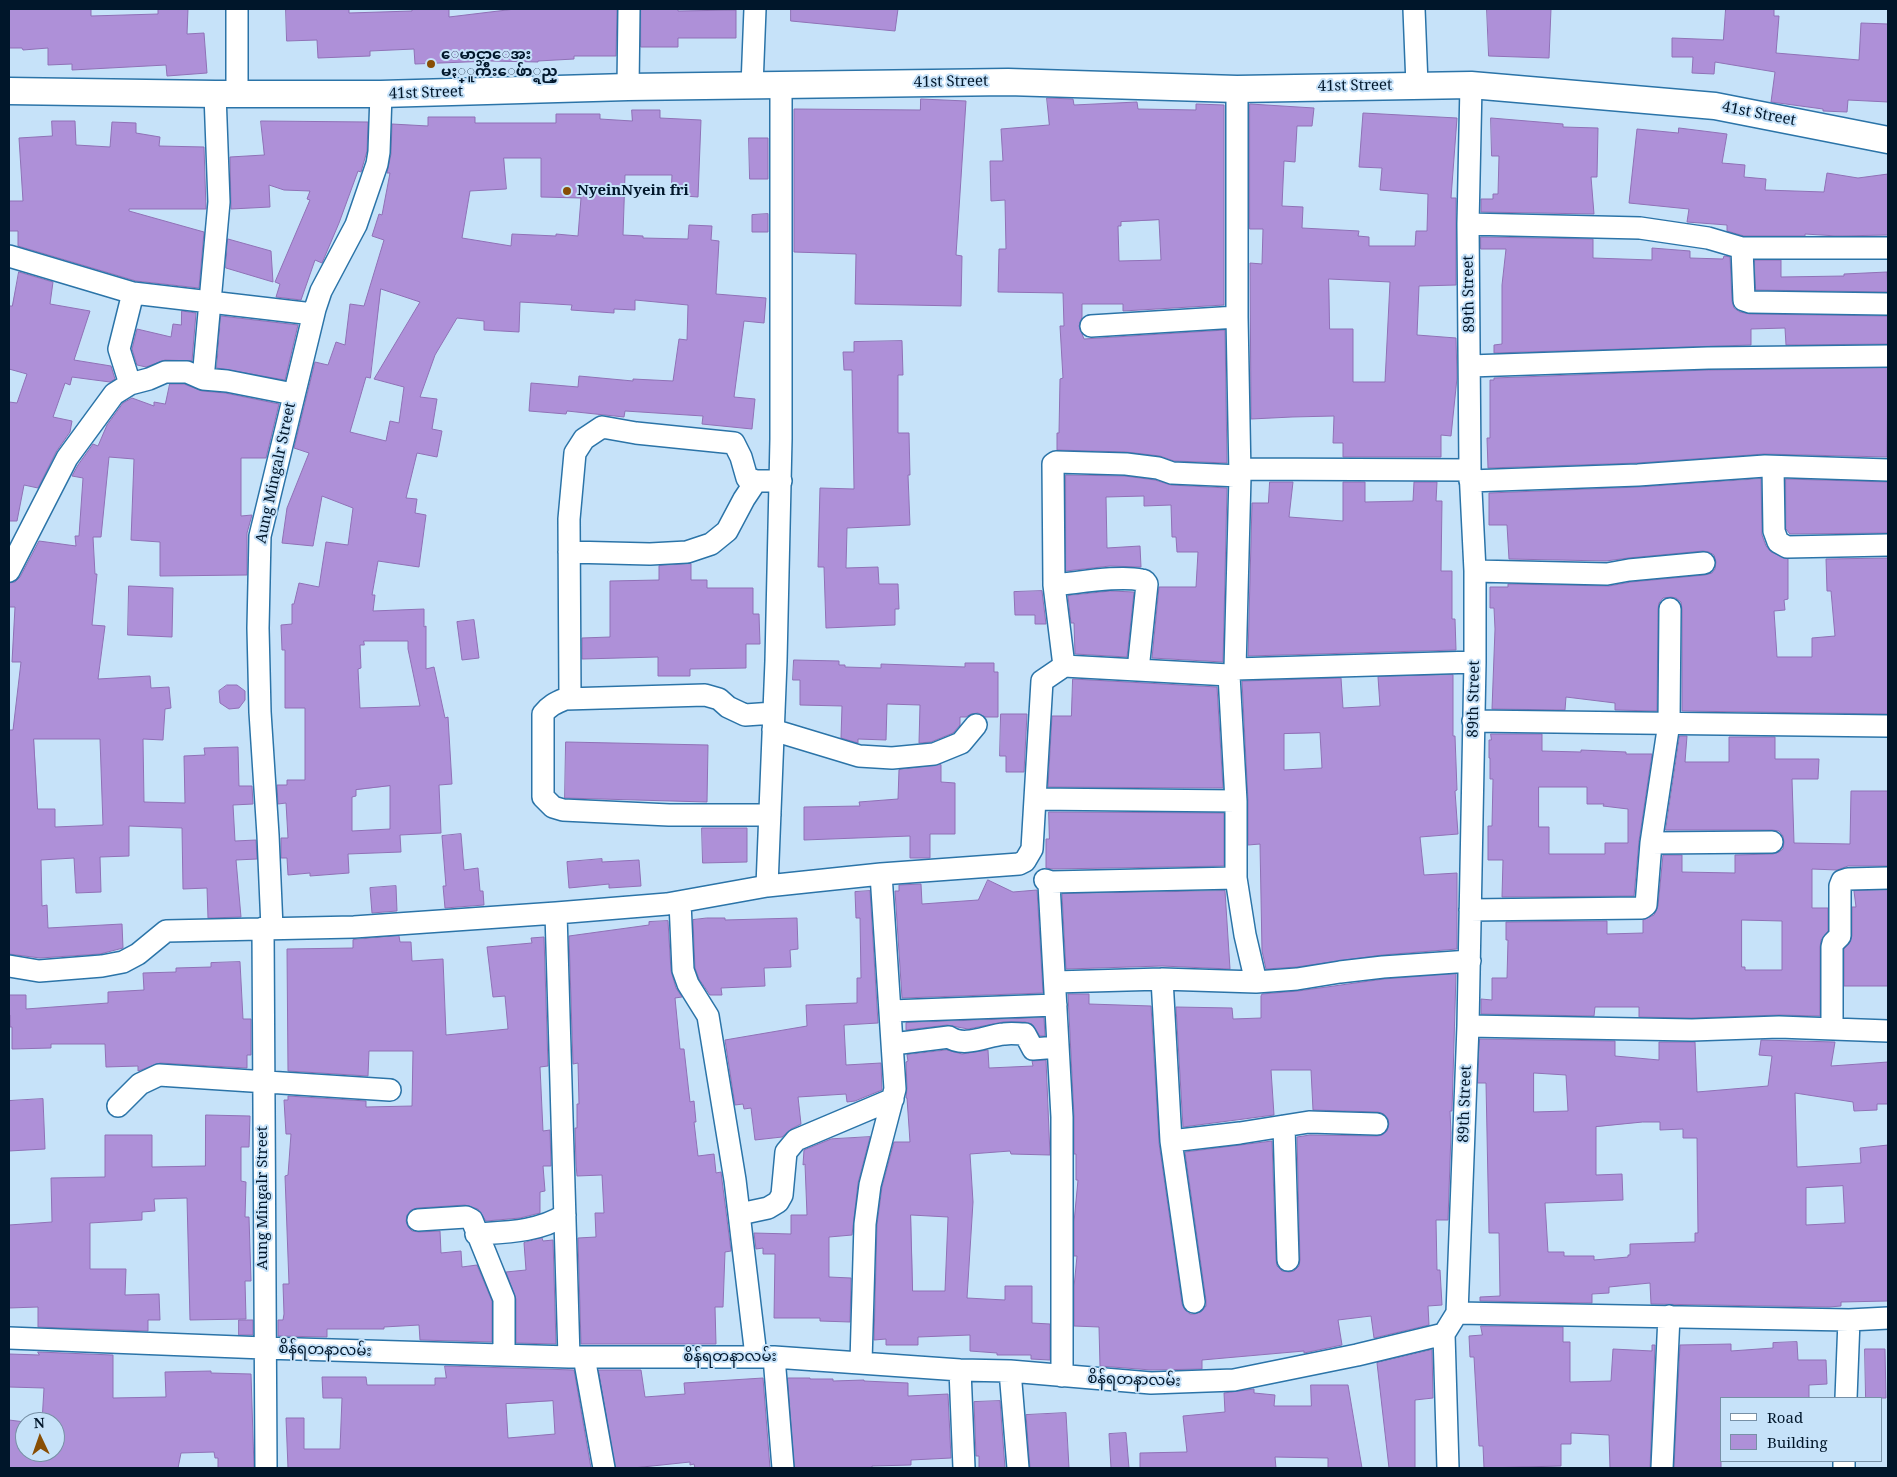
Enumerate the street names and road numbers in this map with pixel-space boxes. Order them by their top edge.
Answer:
street label: 41st Street [914,72,988,92]
street label: 41st Street [1318,76,1392,96]
street label: 41st Street [388,83,464,103]
street label: 41st Street [1721,98,1797,130]
street label: 89th Street [1459,255,1479,333]
street label: Aung Mingalr Street [252,401,300,545]
street label: 89th Street [1464,660,1484,738]
street label: 89th Street [1455,1065,1475,1143]
street label: Aung Mingalr Street [254,1126,272,1270]
street label: စိန်ရတနာလမ်း [278,1339,372,1361]
street label: စိန်ရတနာလမ်း [683,1348,777,1366]
street label: စိန်ရတနာလမ်း [1087,1369,1181,1391]

